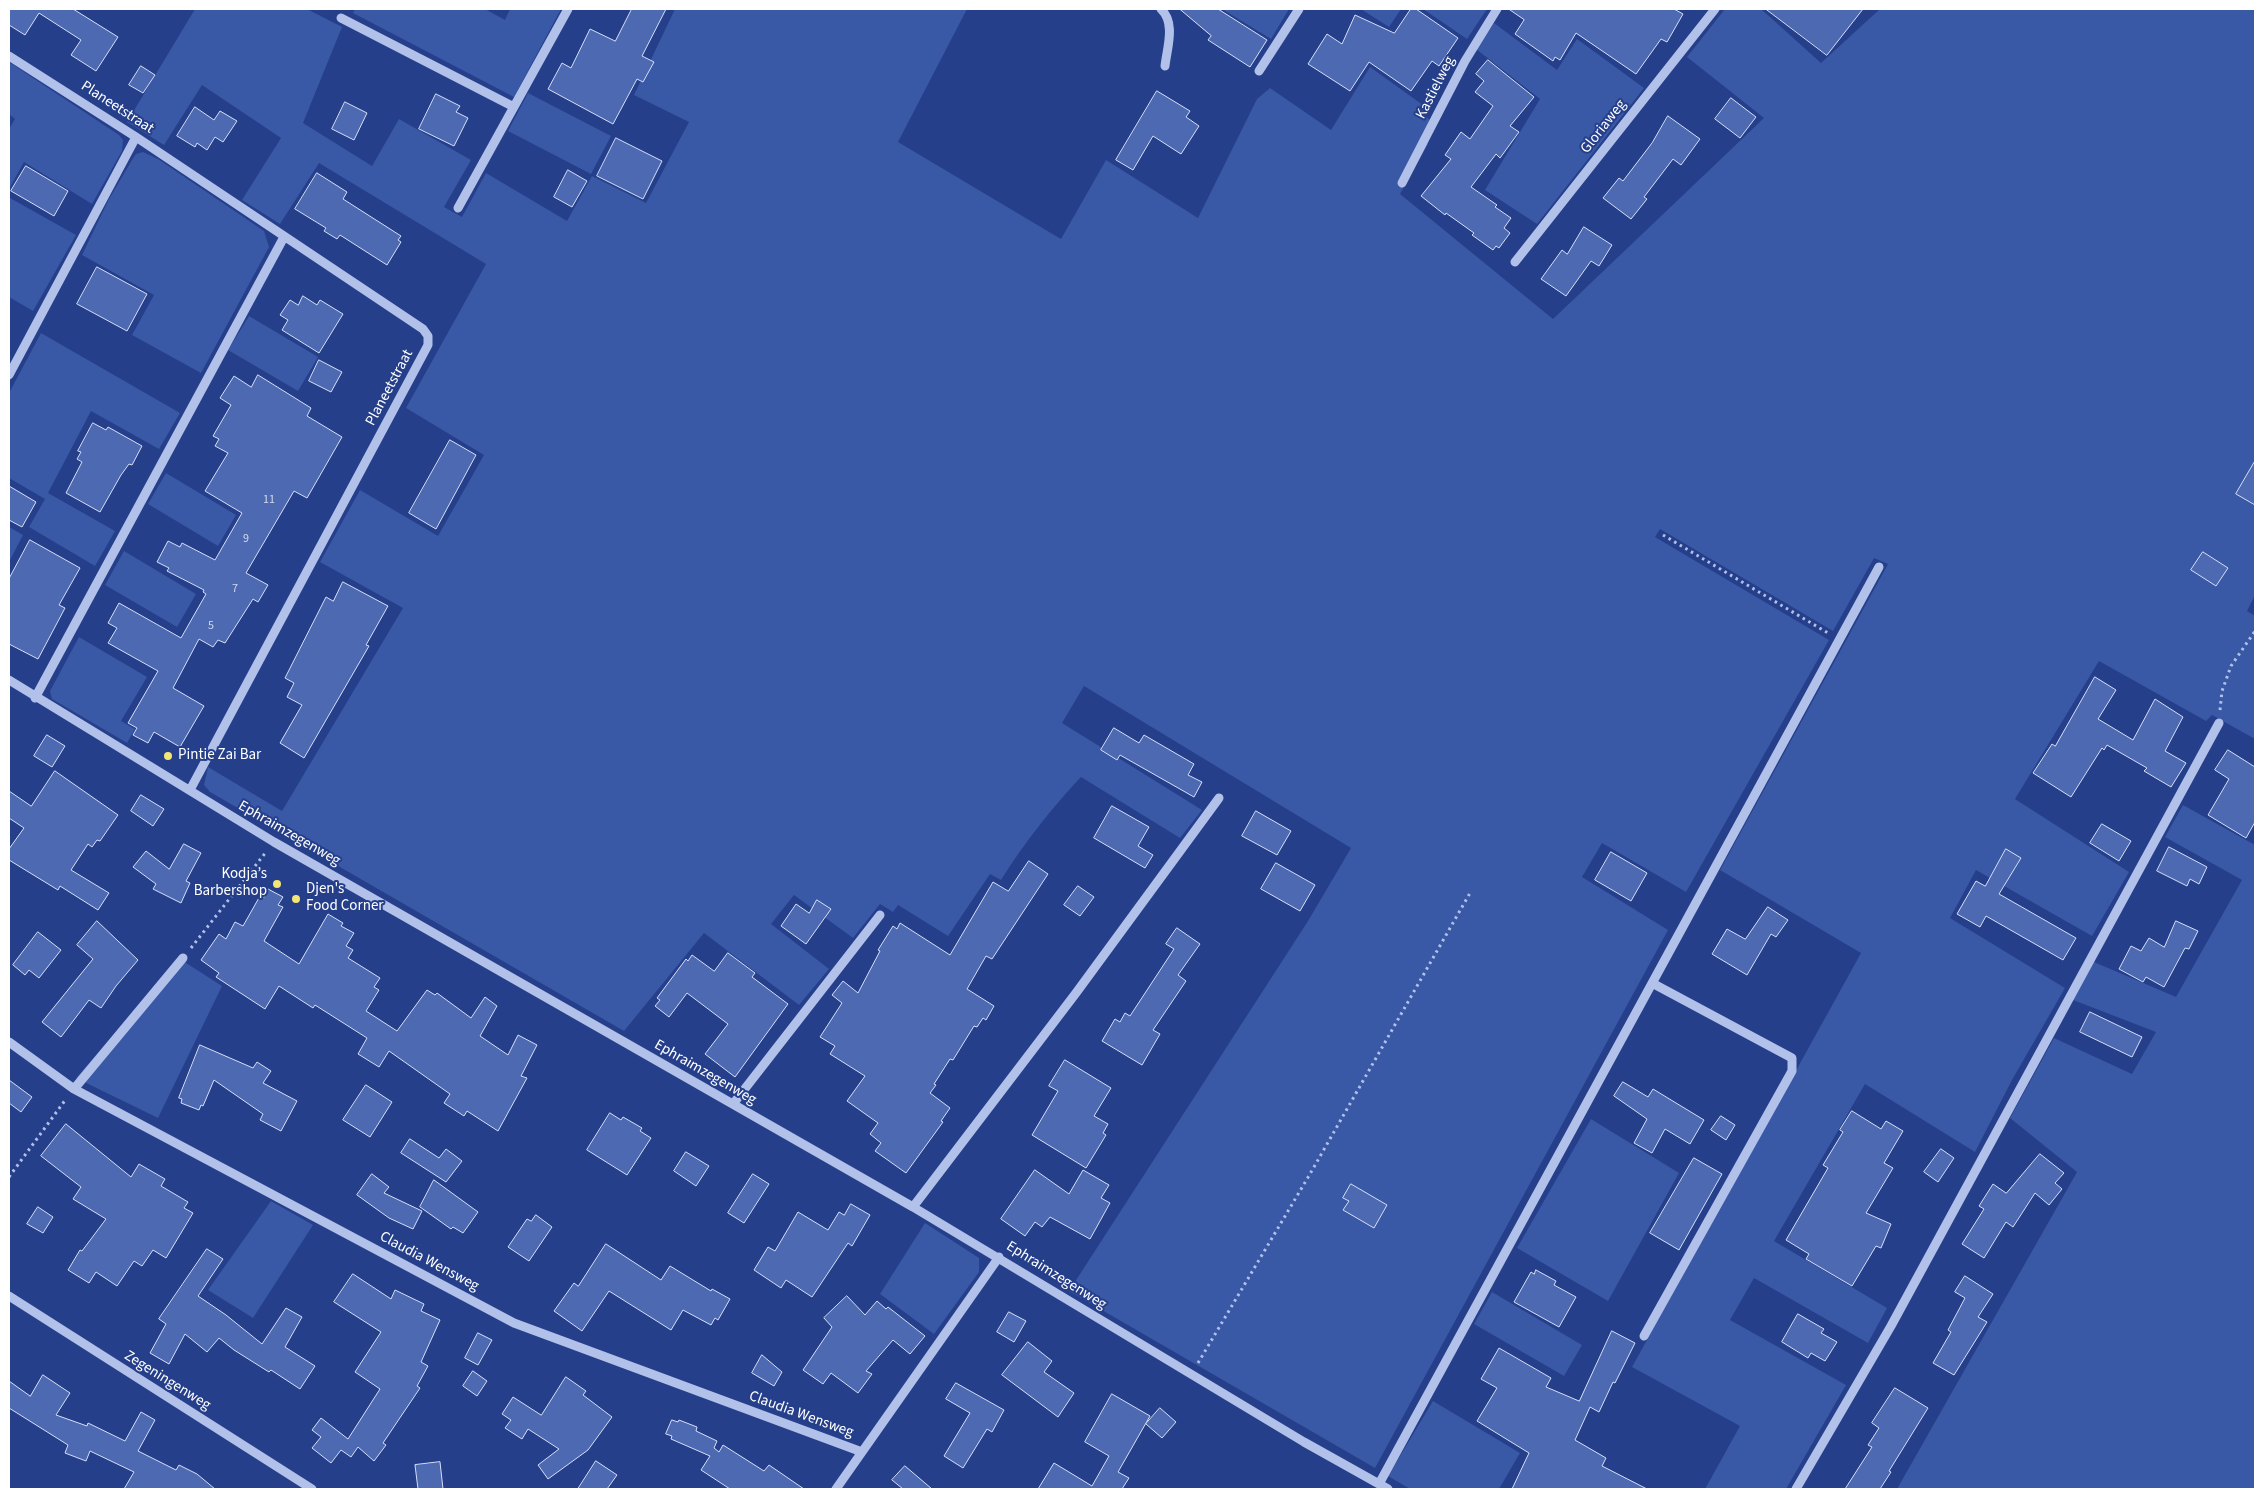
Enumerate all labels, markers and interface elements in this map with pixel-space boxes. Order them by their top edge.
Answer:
street label: Kastielweg [1413,54,1459,122]
street label: Planeetstraat [77,78,157,138]
street label: Gloriaweg [1577,97,1631,157]
street label: Planeetstraat [362,347,418,429]
house number: 11 [263,493,275,507]
house number: 9 [243,532,249,546]
house number: 7 [232,582,238,596]
house number: 5 [208,619,214,633]
place label: Pintie Zai Bar [178,747,261,765]
marker: Pintie Zai Bar [162,750,174,762]
street label: Ephraimzegenweg [235,797,343,871]
place label: Kodja’s Barbershop [194,866,267,901]
marker: Kodja’s Barbershop [271,878,283,890]
place label: Djen's Food Corner [306,881,384,916]
marker: Djen's Food Corner [290,893,302,905]
street label: Ephraimzegenweg [651,1036,759,1110]
street label: Claudia Wensweg [376,1228,482,1296]
street label: Ephraimzegenweg [1002,1238,1110,1314]
street label: Zegeningenweg [120,1347,214,1415]
street label: Claudia Wensweg [746,1388,856,1442]

